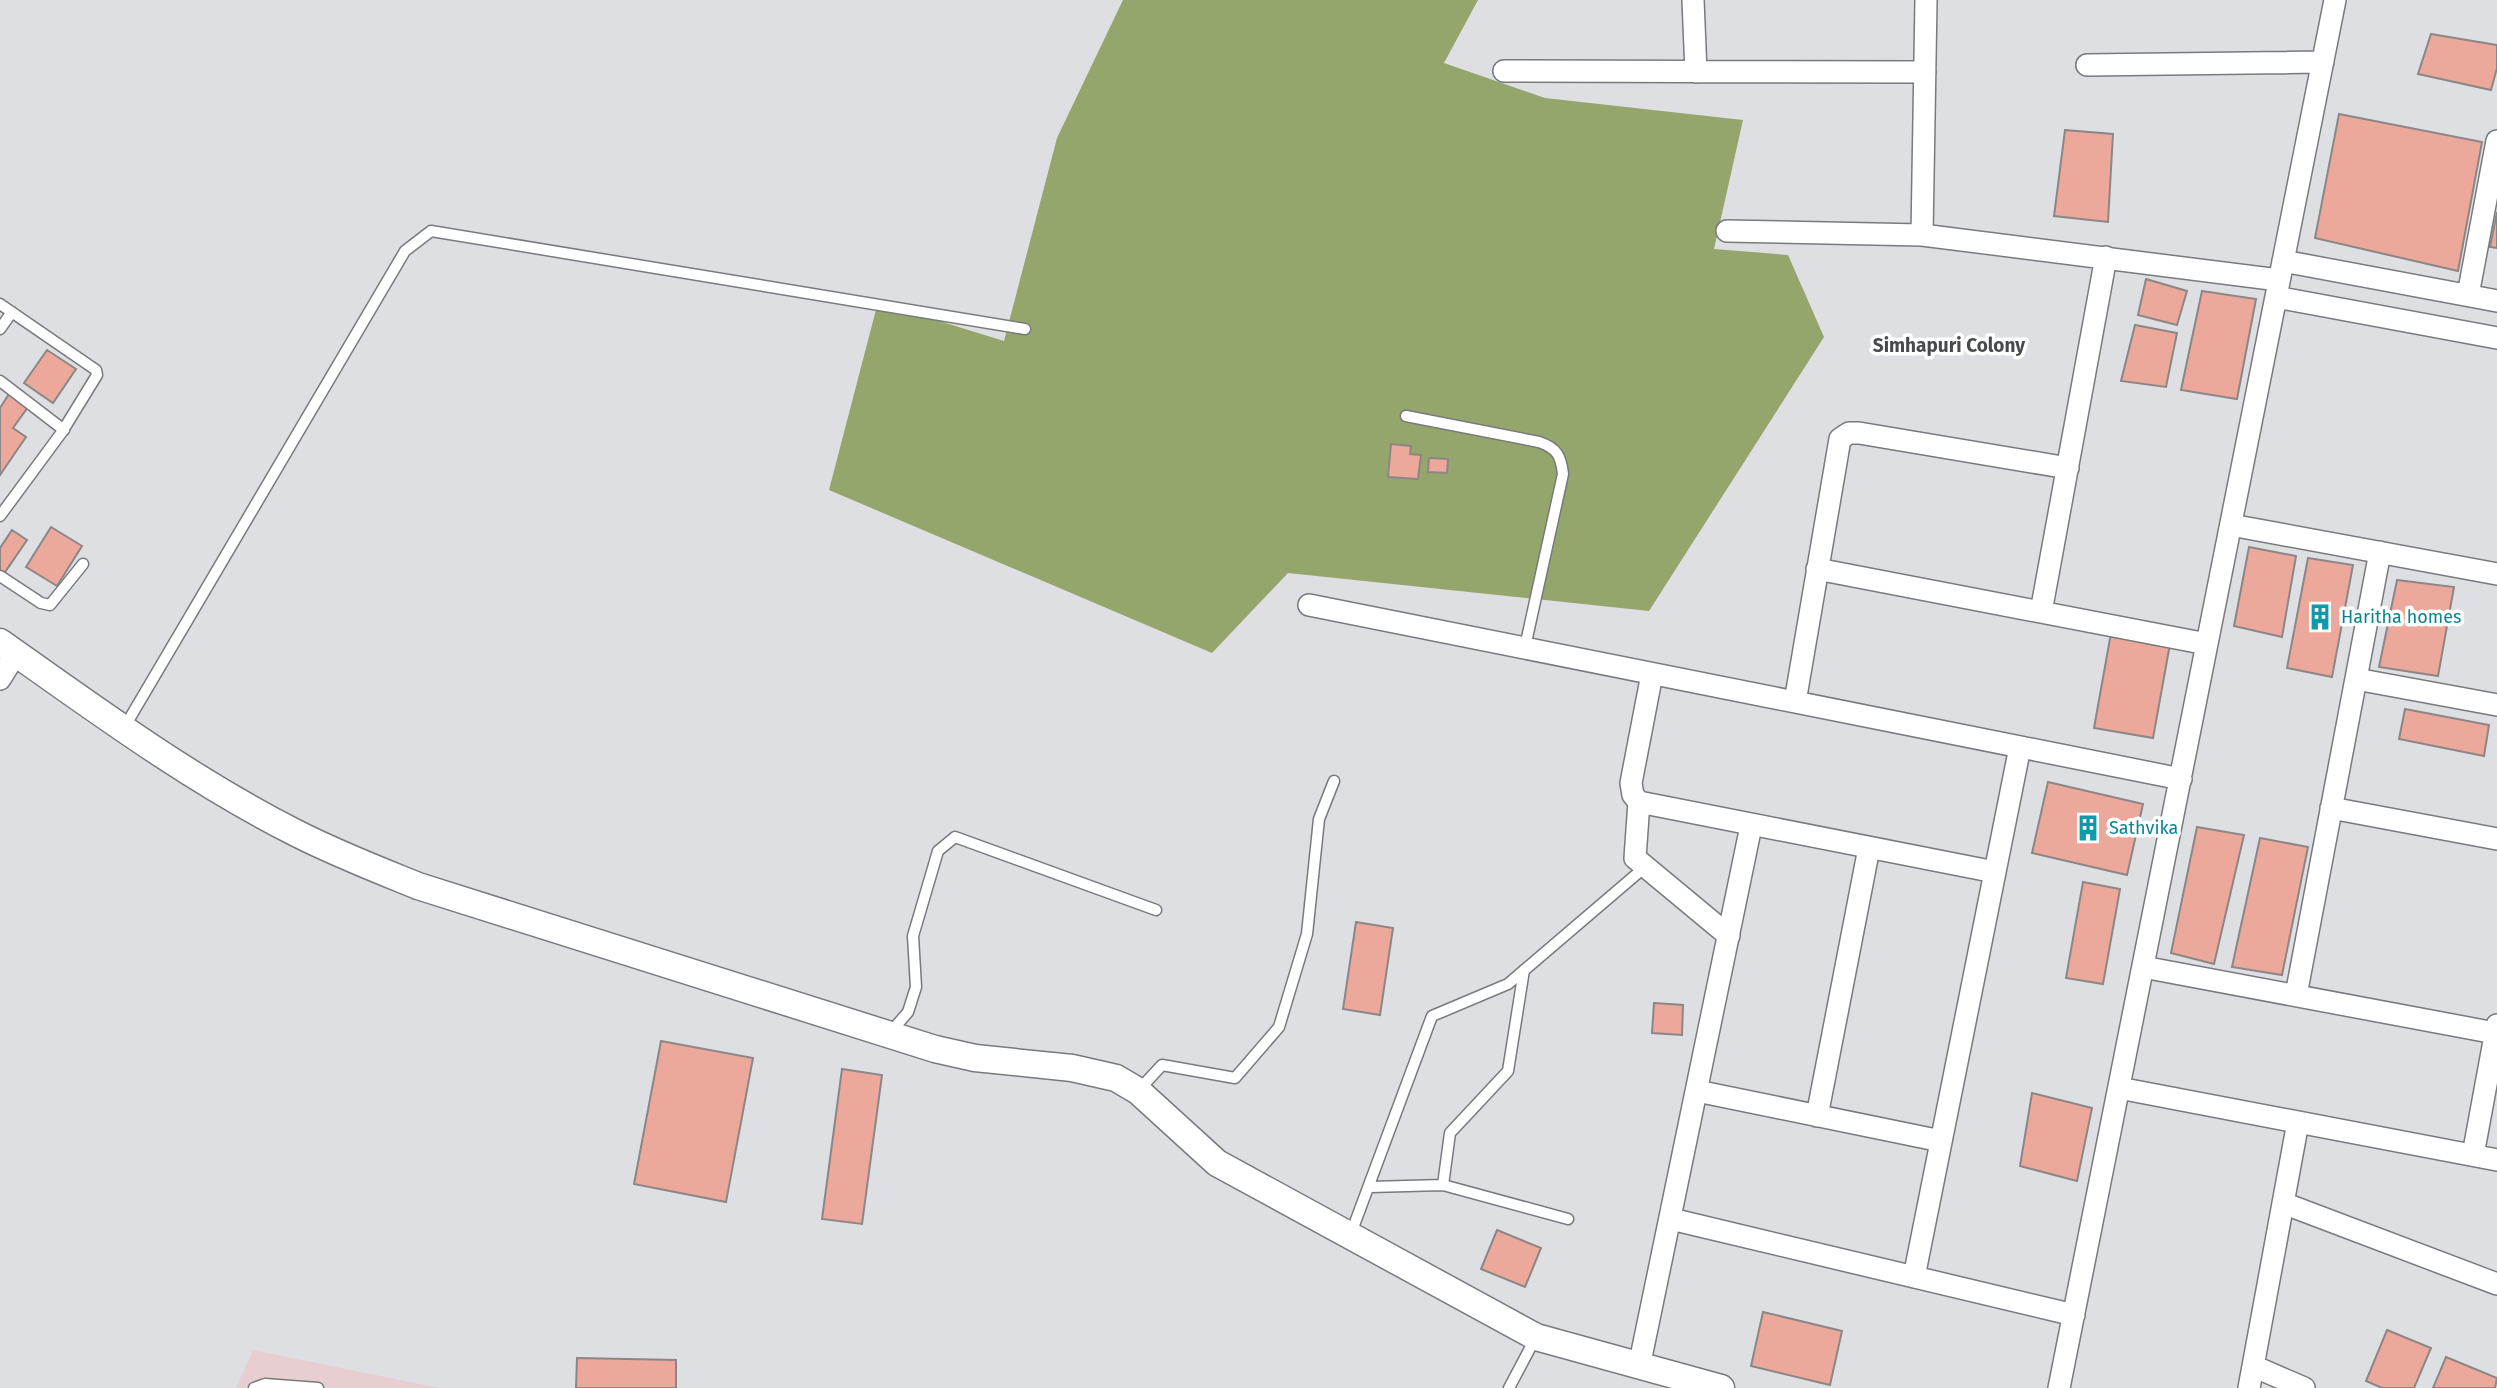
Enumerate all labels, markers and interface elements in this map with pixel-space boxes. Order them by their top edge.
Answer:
district label: Simhapuri Colony [1873,334,2025,357]
building icon: Haritha homes [2305,602,2335,632]
place label: Haritha homes [2341,606,2461,628]
building icon: Sathvika [2073,813,2103,843]
place label: Sathvika [2109,817,2178,839]

